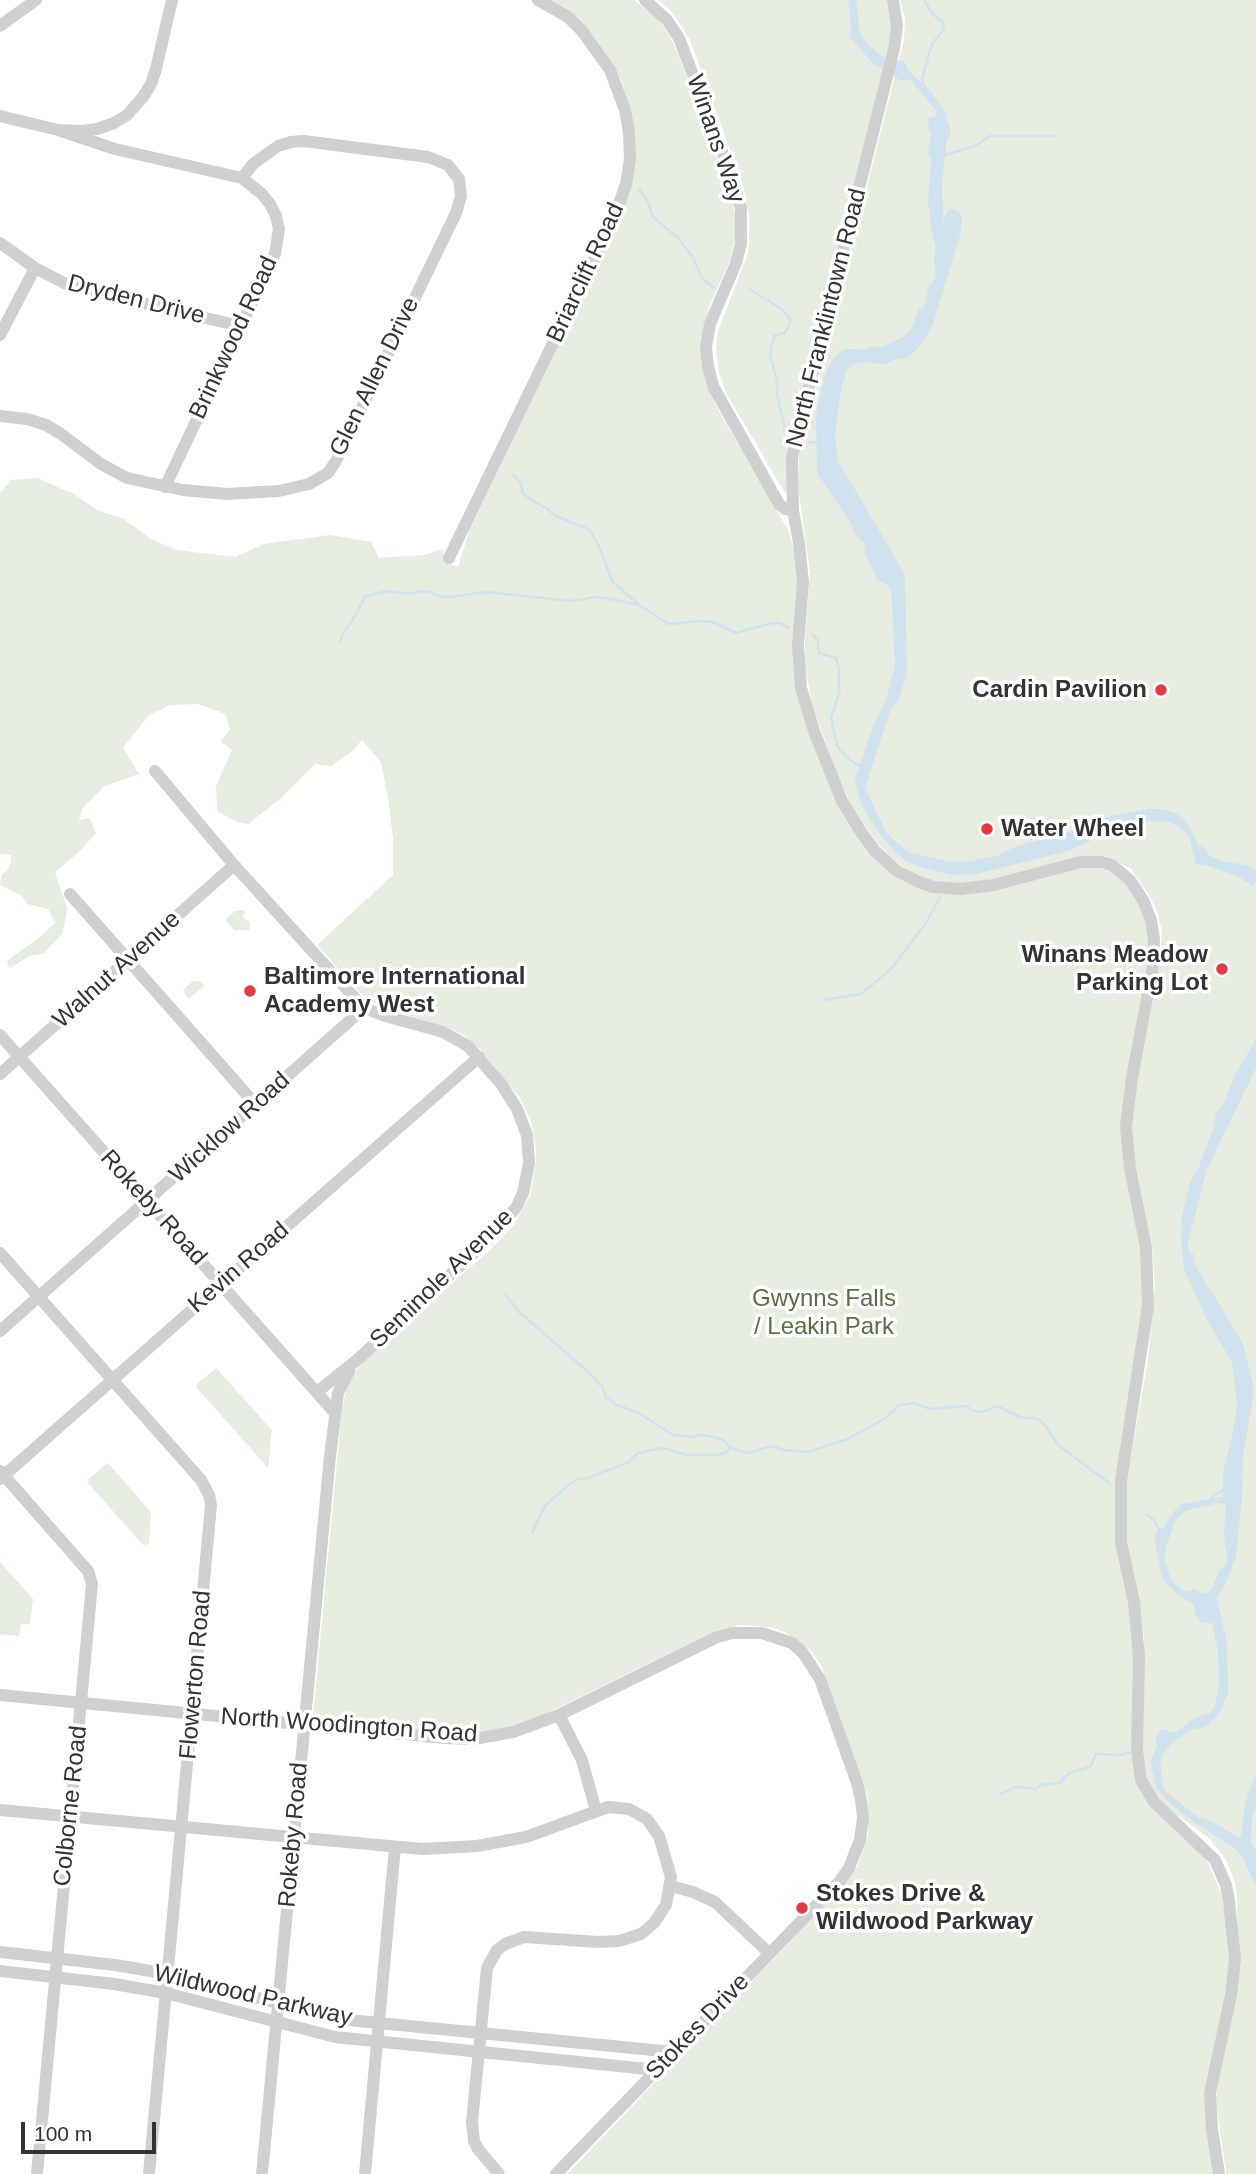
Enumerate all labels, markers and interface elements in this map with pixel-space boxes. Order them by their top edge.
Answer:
street label: Winans Way [680,71,750,207]
street label: North Franklintown Road [781,186,873,450]
street label: Briarclift Road [541,199,631,347]
street label: Brinkwood Road [184,252,284,424]
street label: Dryden Drive [65,269,207,331]
street label: Glen Allen Drive [324,293,426,461]
place label: Cardin Pavilion [972,676,1147,704]
marker: Cardin Pavilion [1153,682,1169,698]
place label: Water Wheel [1001,815,1144,843]
marker: Water Wheel [979,821,995,837]
street label: Walnut Avenue [47,905,187,1035]
place label: Winans Meadow Parking Lot [1022,941,1208,997]
marker: Winans Meadow Parking Lot [1214,961,1230,977]
place label: Baltimore International Academy West [264,963,525,1019]
marker: Baltimore International Academy West [242,983,258,999]
street label: Wicklow Road [164,1066,296,1190]
street label: Rokeby Road [94,1144,212,1272]
street label: Seminole Avenue [364,1203,520,1355]
street label: Kevin Road [183,1216,295,1320]
park label: Gwynns Falls / Leakin Park [752,1285,896,1341]
street label: Flowerton Road [174,1589,218,1761]
street label: North Woodington Road [220,1703,478,1749]
street label: Colborne Road [48,1724,94,1888]
street label: Rokeby Road [273,1761,315,1909]
place label: Stokes Drive & Wildwood Parkway [816,1880,1033,1936]
marker: Stokes Drive & Wildwood Parkway [794,1900,810,1916]
street label: Wildwood Parkway [151,1959,355,2033]
street label: Stokes Drive [640,1968,756,2086]
scale bar [24,2108,159,2152]
text: 100 m [34,2122,92,2145]

